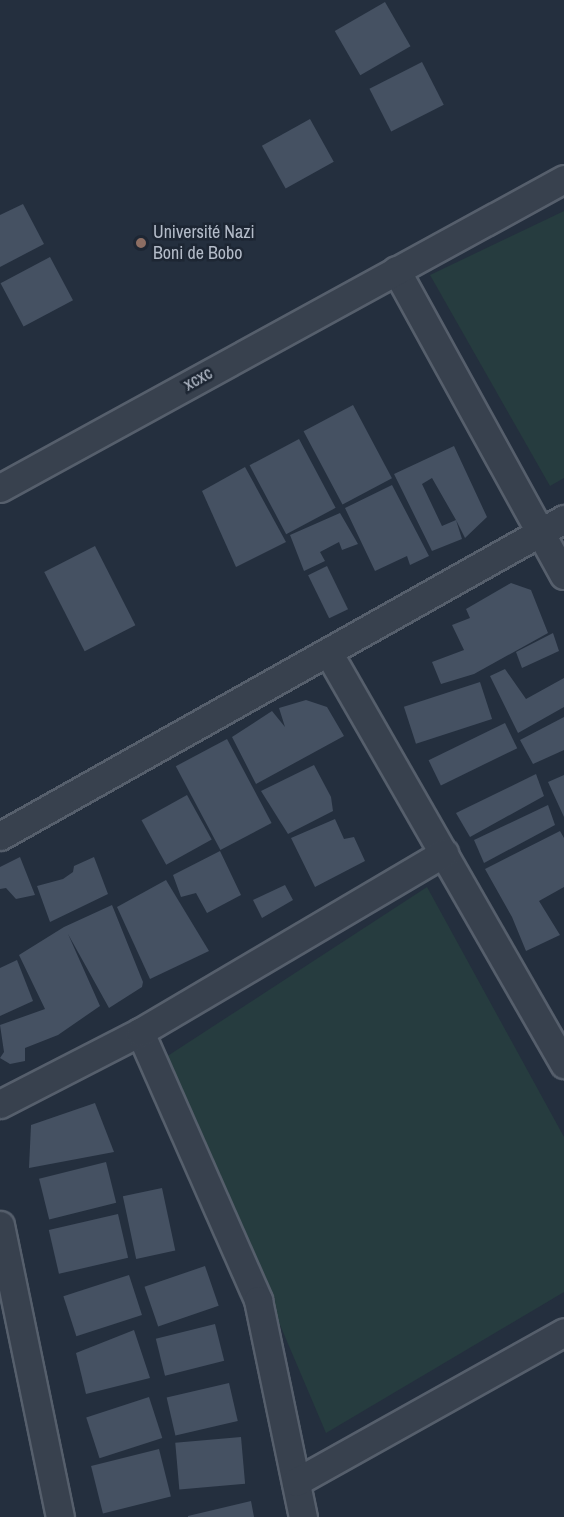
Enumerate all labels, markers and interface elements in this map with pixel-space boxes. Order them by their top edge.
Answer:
place label: Université Nazi Boni de Bobo [153,222,255,264]
marker: Université Nazi Boni de Bobo [134,236,148,250]
street label: xcxc [180,362,216,396]

